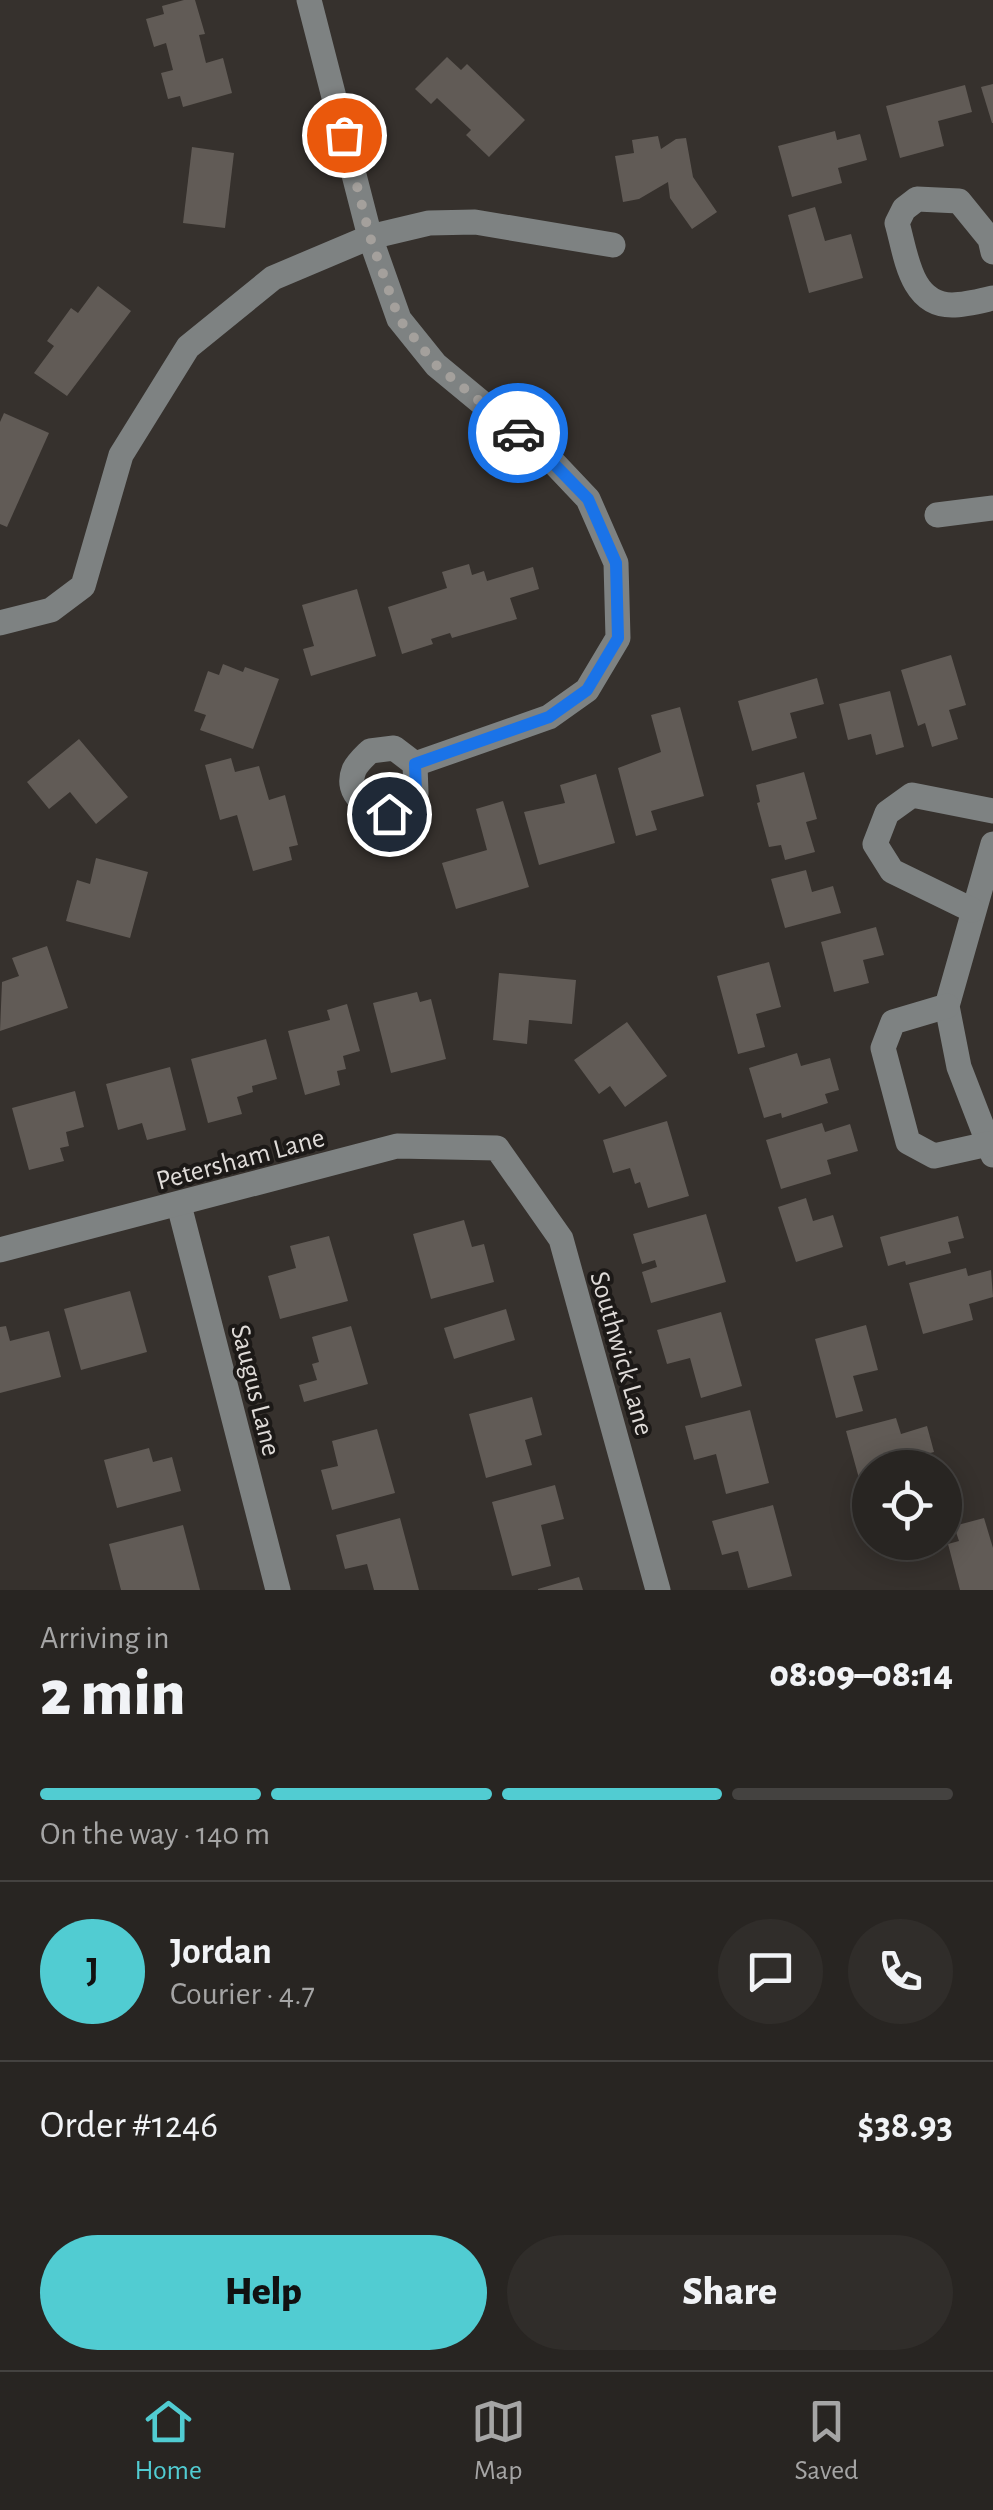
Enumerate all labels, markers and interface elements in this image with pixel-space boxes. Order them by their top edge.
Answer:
pin [302,93,387,178]
icon: bag [317,108,372,163]
courier [468,383,568,483]
icon: car [491,406,546,461]
pin [347,772,432,857]
icon: home [362,787,417,842]
street label: Petersham Lane [153,1124,328,1196]
street label: Southwick Lane [584,1268,658,1439]
street label: Saugus Lane [225,1322,285,1459]
map controls [852,1450,962,1560]
button: locate [852,1450,962,1560]
text: Arriving in [40,1622,169,1654]
text: 08:09–08:14 [769,1656,953,1694]
text: 2 min [40,1662,186,1727]
text: On the way · 140 m [40,1818,270,1850]
button: chat [718,1919,823,2024]
button: phone [848,1919,953,2024]
text: Jordan [170,1933,272,1971]
text: J [86,1952,99,1990]
text: Courier · 4.7 [170,1978,315,2010]
text: Order #1246 [40,2107,218,2145]
text: $38.93 [857,2107,953,2145]
button: Help [40,2235,487,2350]
button: Share [507,2235,953,2350]
tab: Home [134,2394,202,2488]
tab: Map [471,2394,526,2488]
tab: Saved [794,2394,859,2488]

